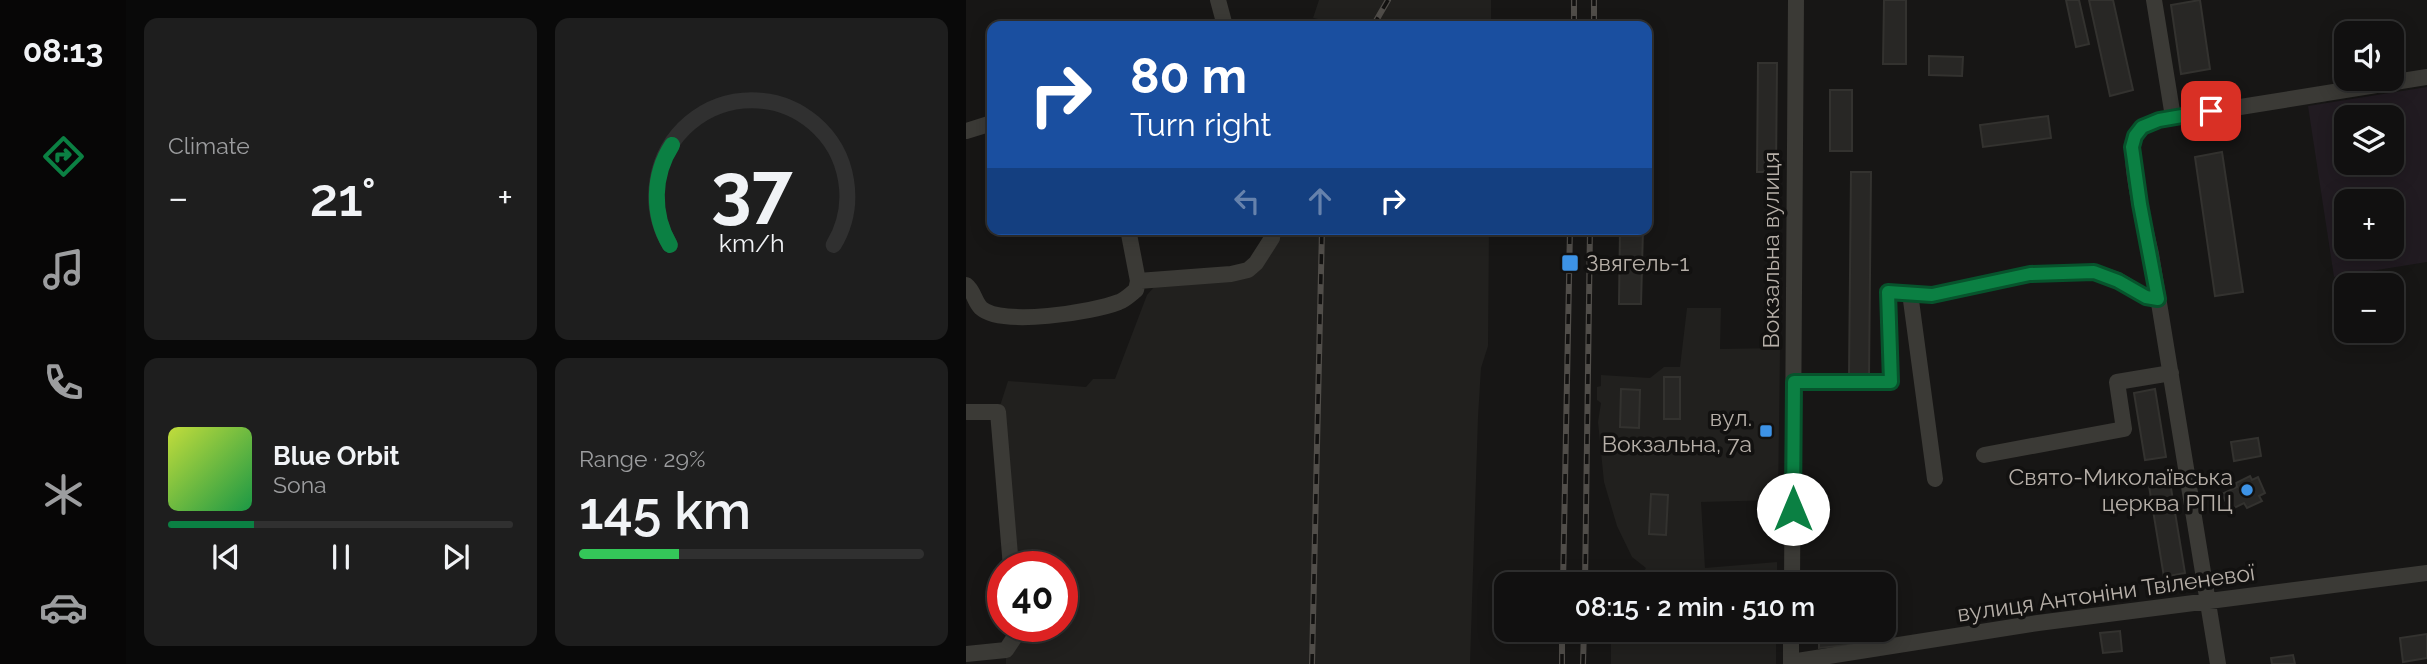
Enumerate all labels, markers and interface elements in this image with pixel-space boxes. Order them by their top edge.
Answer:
map controls [2334,21,2404,343]
button: sound [2334,21,2404,91]
text: 08:13 [23,32,103,69]
text: 80 m [1130,47,1247,104]
icon: right [1015,49,1106,140]
pin [2181,81,2241,141]
icon: arrive [2192,92,2230,130]
button: layers [2334,105,2404,175]
text: Turn right [1130,106,1271,143]
icon: directions [39,132,88,181]
text: Climate [168,132,250,159]
text: 37 [711,147,792,232]
street label: Вокзальна вулиця [1757,152,1784,348]
text: 21° [310,167,376,228]
text: − [168,175,188,220]
text: + [497,175,513,220]
icon: left [1228,182,1266,220]
icon: ahead [1301,182,1339,220]
icon: right [1374,182,1412,220]
button: + [2334,189,2404,259]
text: km/h [719,228,784,258]
icon: music [39,245,88,294]
place label: Звягель-1 [1586,249,1689,276]
marker: Звягель-1 [1560,253,1580,273]
button: − [2334,273,2404,343]
icon: phone [39,358,88,407]
place label: вул. Вокзальна, 7а [1602,404,1752,457]
marker: вул. Вокзальна, 7а [1758,423,1774,439]
text: Blue Orbit [273,441,400,471]
text: Range · 29% [579,445,705,472]
place label: Свято-Миколаївська церква РПЦ [2009,463,2233,516]
icon: climate [39,470,88,519]
text: Sona [273,471,327,498]
position arrow [1756,472,1830,546]
text: 145 km [579,480,751,541]
marker: Свято-Миколаївська церква РПЦ [2239,482,2255,498]
icon: previous [207,538,245,576]
icon: pause [322,538,360,576]
icon: next [437,538,475,576]
speed limit sign: 40 [987,551,1078,642]
street label: вулиця Антоніни Твіленевої [1956,558,2256,627]
icon: car [39,583,88,632]
text: 08:15 · 2 min · 510 m [1575,592,1815,622]

